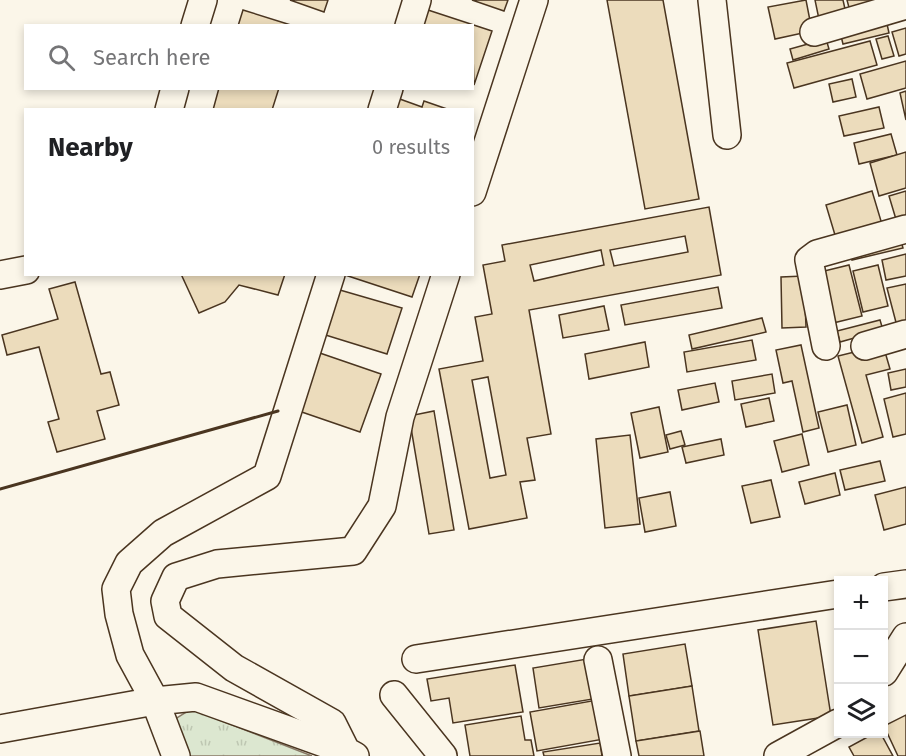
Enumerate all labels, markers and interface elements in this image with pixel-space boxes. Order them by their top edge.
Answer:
search box [24,24,474,90]
icon: search [45,41,78,74]
text: Search here [93,44,211,71]
text: Nearby [48,132,133,163]
text: 0 results [372,135,450,159]
map controls [834,576,888,738]
button: + [834,576,888,630]
button: − [834,630,888,684]
button: layers [834,684,888,738]

